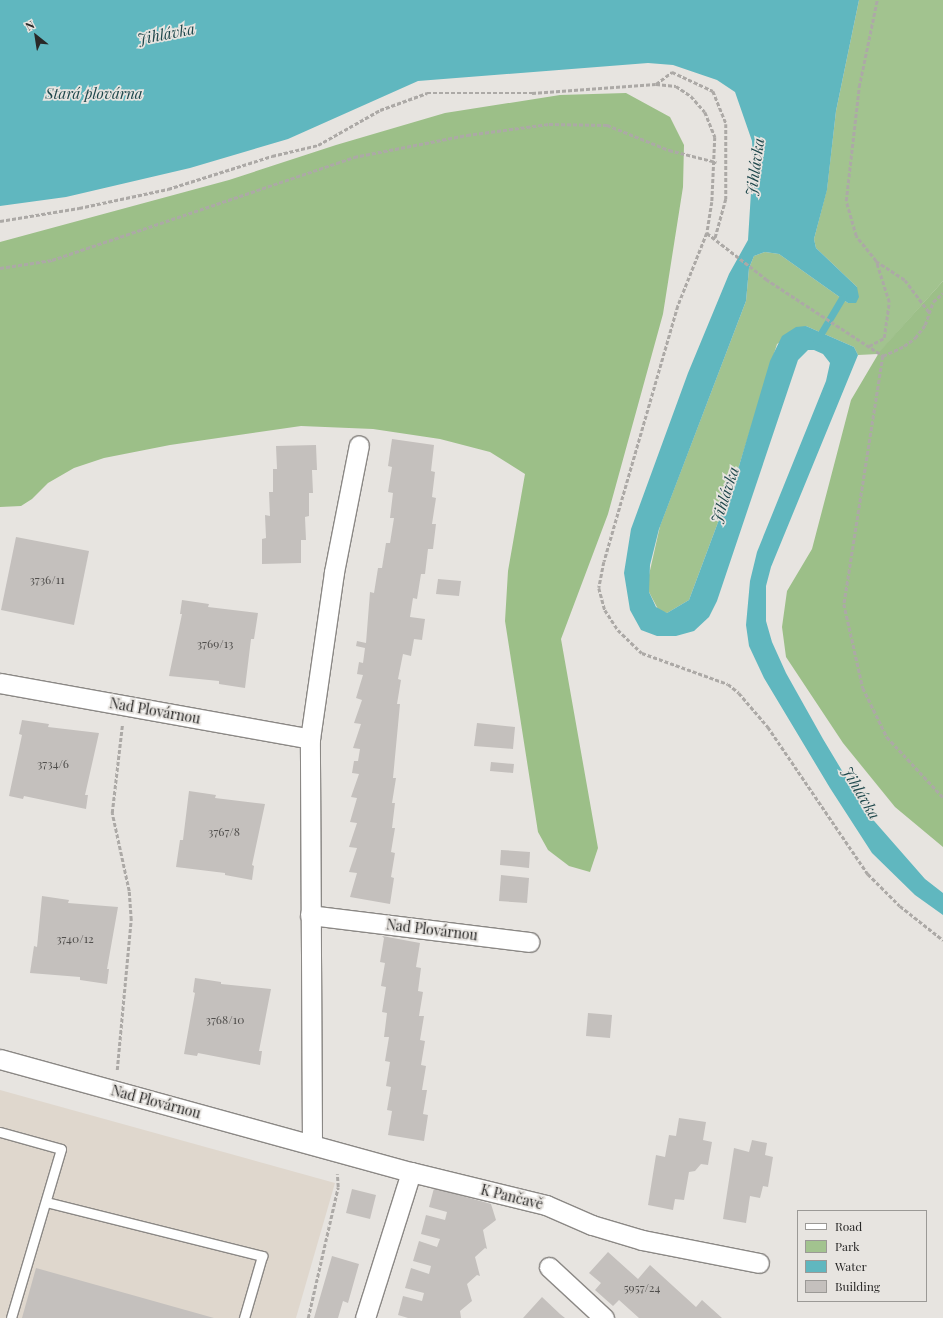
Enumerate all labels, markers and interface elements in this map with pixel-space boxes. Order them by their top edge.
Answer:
north arrow [16,16,56,56]
text: N [23,17,37,34]
water label: Jihlávka [136,20,196,48]
water label: Stará plovárna [45,85,143,103]
water label: Jihlávka [742,137,768,197]
water label: Jihlávka [707,465,743,525]
house number: 3736/11 [29,573,65,587]
house number: 3769/13 [197,637,233,651]
street label: Nad Plovárnou [108,695,202,727]
house number: 3734/6 [37,757,69,771]
water label: Jihlávka [838,763,884,823]
house number: 3767/8 [208,825,240,839]
street label: Nad Plovárnou [385,916,479,944]
house number: 3740/12 [56,932,94,946]
house number: 3768/10 [206,1013,244,1027]
street label: Nad Plovárnou [109,1082,203,1122]
street label: K Pančavě [479,1181,545,1213]
legend [797,1210,927,1302]
text: Road [835,1218,862,1234]
text: Park [835,1238,860,1254]
text: Water [835,1258,867,1274]
text: Building [835,1278,880,1294]
house number: 5957/24 [624,1281,660,1295]

